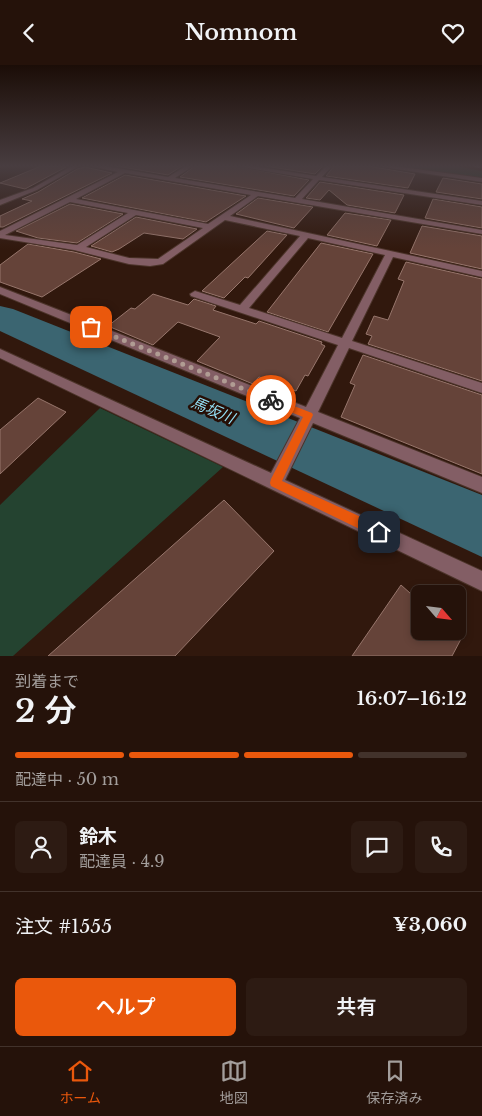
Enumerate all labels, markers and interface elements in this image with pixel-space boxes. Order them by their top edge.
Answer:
icon: back [15,19,43,47]
text: Nomnom [185,19,297,46]
icon: heart [439,19,467,47]
pin [70,306,112,348]
icon: bag [77,313,105,341]
courier [246,375,296,425]
icon: bike [257,386,285,414]
water label: 馬坂川 [189,392,239,428]
pin [358,511,400,553]
icon: home [365,518,393,546]
north arrow [411,585,466,640]
map controls [411,585,466,640]
text: 到着まで [15,671,79,691]
text: 16:07–16:12 [357,687,467,710]
text: 2 分 [15,691,76,731]
text: 配達中 · 50 m [15,769,119,789]
button: person [15,821,67,873]
button: chat [351,821,403,873]
button: phone [415,821,467,873]
text: 鈴木 [79,825,117,848]
text: 配達員 · 4.9 [79,851,165,871]
text: ¥3,060 [393,913,467,936]
text: 注文 #1555 [15,915,112,938]
button: ヘルプ [15,978,236,1036]
button: 共有 [246,978,467,1036]
tab: ホーム [59,1057,101,1107]
tab: 地図 [220,1057,248,1107]
tab: 保存済み [367,1057,423,1107]

